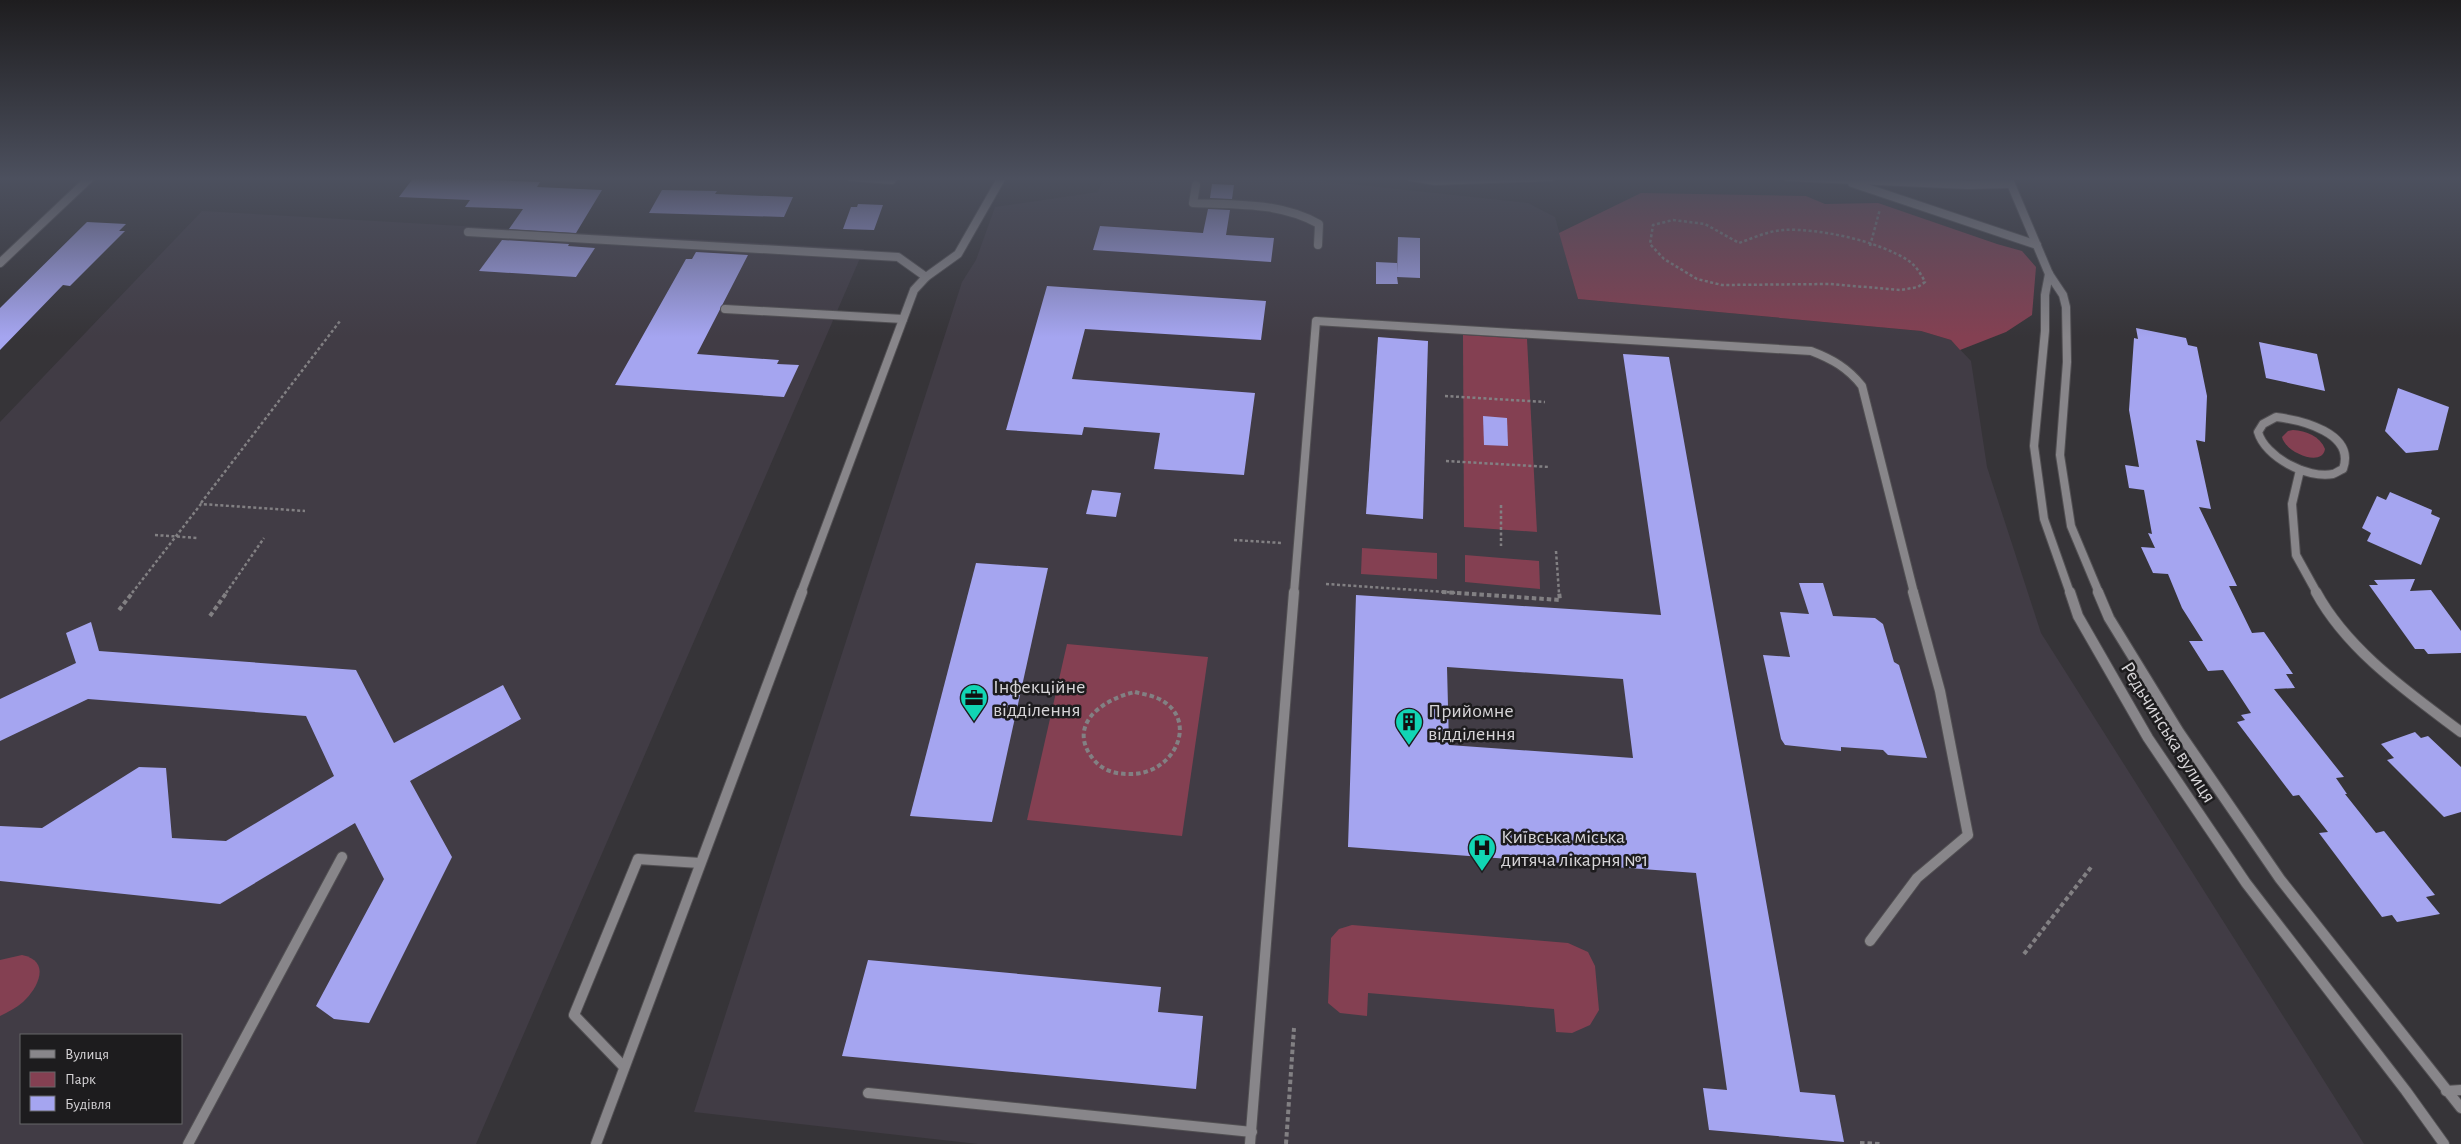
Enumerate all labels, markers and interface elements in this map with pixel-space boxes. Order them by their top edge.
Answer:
street label: Редьчинська вулиця [2117,659,2220,806]
place label: Інфекційне відділення [993,677,1085,720]
office icon: Інфекційне відділення [959,683,989,722]
place label: Прийомне відділення [1428,701,1516,744]
building icon: Прийомне відділення [1394,707,1424,746]
place label: Київська міська дитяча лікарня №1 [1501,827,1648,870]
hospital icon: Київська міська дитяча лікарня №1 [1467,833,1497,872]
legend [20,1034,182,1124]
text: Вулиця [65,1047,109,1062]
text: Парк [65,1072,96,1087]
text: Будівля [65,1097,111,1112]

